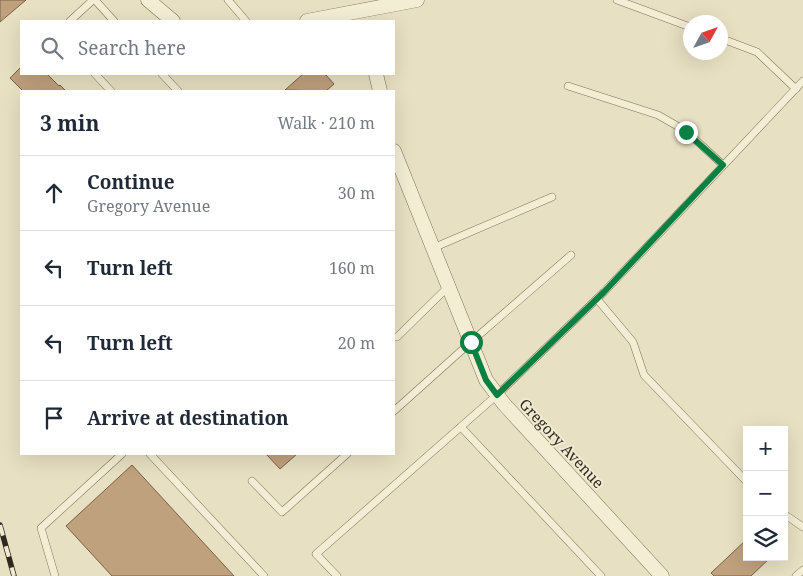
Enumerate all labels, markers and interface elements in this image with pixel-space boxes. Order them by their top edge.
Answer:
north arrow [683,15,728,60]
search box [20,20,395,75]
icon: search [38,34,66,62]
text: Search here [78,35,186,61]
text: 3 min [40,109,99,137]
text: Walk · 210 m [278,112,375,134]
route end [675,121,698,144]
text: Continue [87,169,175,195]
icon: ahead [40,179,68,207]
text: 30 m [338,182,375,204]
text: Gregory Avenue [87,195,210,217]
icon: left [40,254,68,282]
text: Turn left [87,255,173,281]
text: 160 m [329,257,375,279]
icon: left [40,329,68,357]
text: Turn left [87,330,173,356]
route start [460,331,483,354]
text: 20 m [338,332,375,354]
street label: Gregory Avenue [515,394,609,492]
icon: arrive [40,404,68,432]
text: Arrive at destination [87,405,289,431]
map controls [743,426,788,561]
button: + [743,426,788,471]
button: − [743,471,788,516]
button: layers [743,516,788,561]

